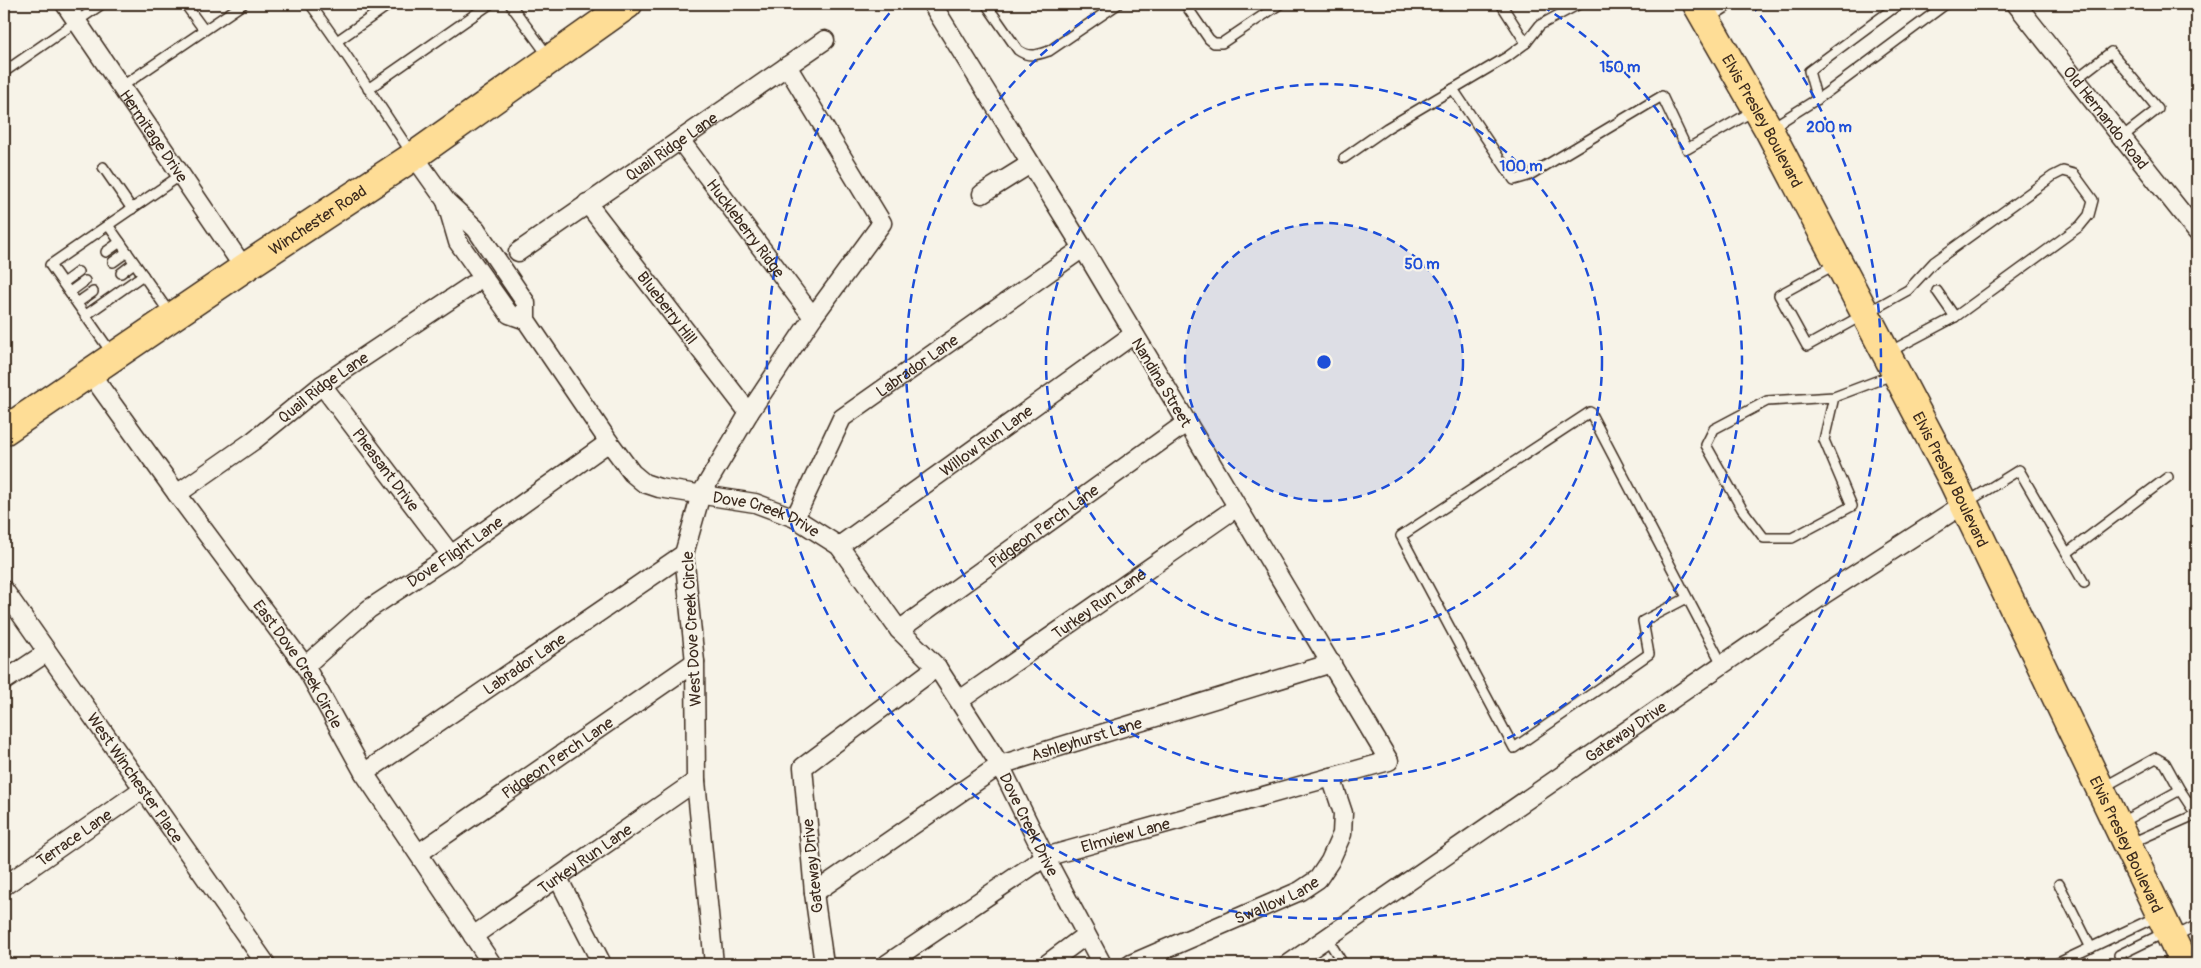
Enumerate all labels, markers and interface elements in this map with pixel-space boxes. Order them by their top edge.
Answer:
street label: Elvis Presley Boulevard [1717,51,1806,191]
text: 150 m [1600,58,1640,77]
street label: Old Hernando Road [2058,63,2152,174]
street label: Hermitage Drive [115,86,192,186]
street label: Quail Ridge Lane [622,108,722,186]
text: 200 m [1806,118,1852,137]
text: 100 m [1500,157,1542,176]
street label: Huckleberry Ridge [702,175,789,282]
street label: Winchester Road [265,181,371,260]
text: 50 m [1405,255,1439,274]
street label: Blueberry Hill [632,268,701,349]
street label: Labrador Lane [872,330,962,402]
street label: Nandina Street [1127,334,1196,431]
street label: Quail Ridge Lane [274,348,373,428]
centre of rings [1315,353,1333,371]
street label: Willow Run Lane [936,401,1037,481]
street label: Elvis Presley Boulevard [1908,409,1992,551]
street label: Pheasant Drive [347,425,423,516]
street label: Pidgeon Perch Lane [985,480,1103,573]
street label: Dove Creek Drive [711,488,823,542]
street label: Dove Flight Lane [403,512,507,592]
street label: West Dove Creek Circle [678,551,706,707]
street label: Turkey Run Lane [1048,565,1150,644]
street label: East Dove Creek Circle [248,596,346,732]
street label: Labrador Lane [479,629,570,700]
street label: Gateway Drive [1581,697,1671,767]
street label: West Winchester Place [82,709,187,847]
street label: Pidgeon Perch Lane [498,713,617,804]
street label: Ashleyhurst Lane [1029,713,1145,766]
street label: Dove Creek Drive [994,770,1062,880]
street label: Elvis Presley Boulevard [2085,773,2167,916]
street label: Terrace Lane [33,805,116,871]
street label: Elmview Lane [1079,814,1172,858]
street label: Gateway Drive [798,818,828,914]
street label: Turkey Run Lane [534,820,636,899]
street label: Swallow Lane [1232,872,1323,929]

